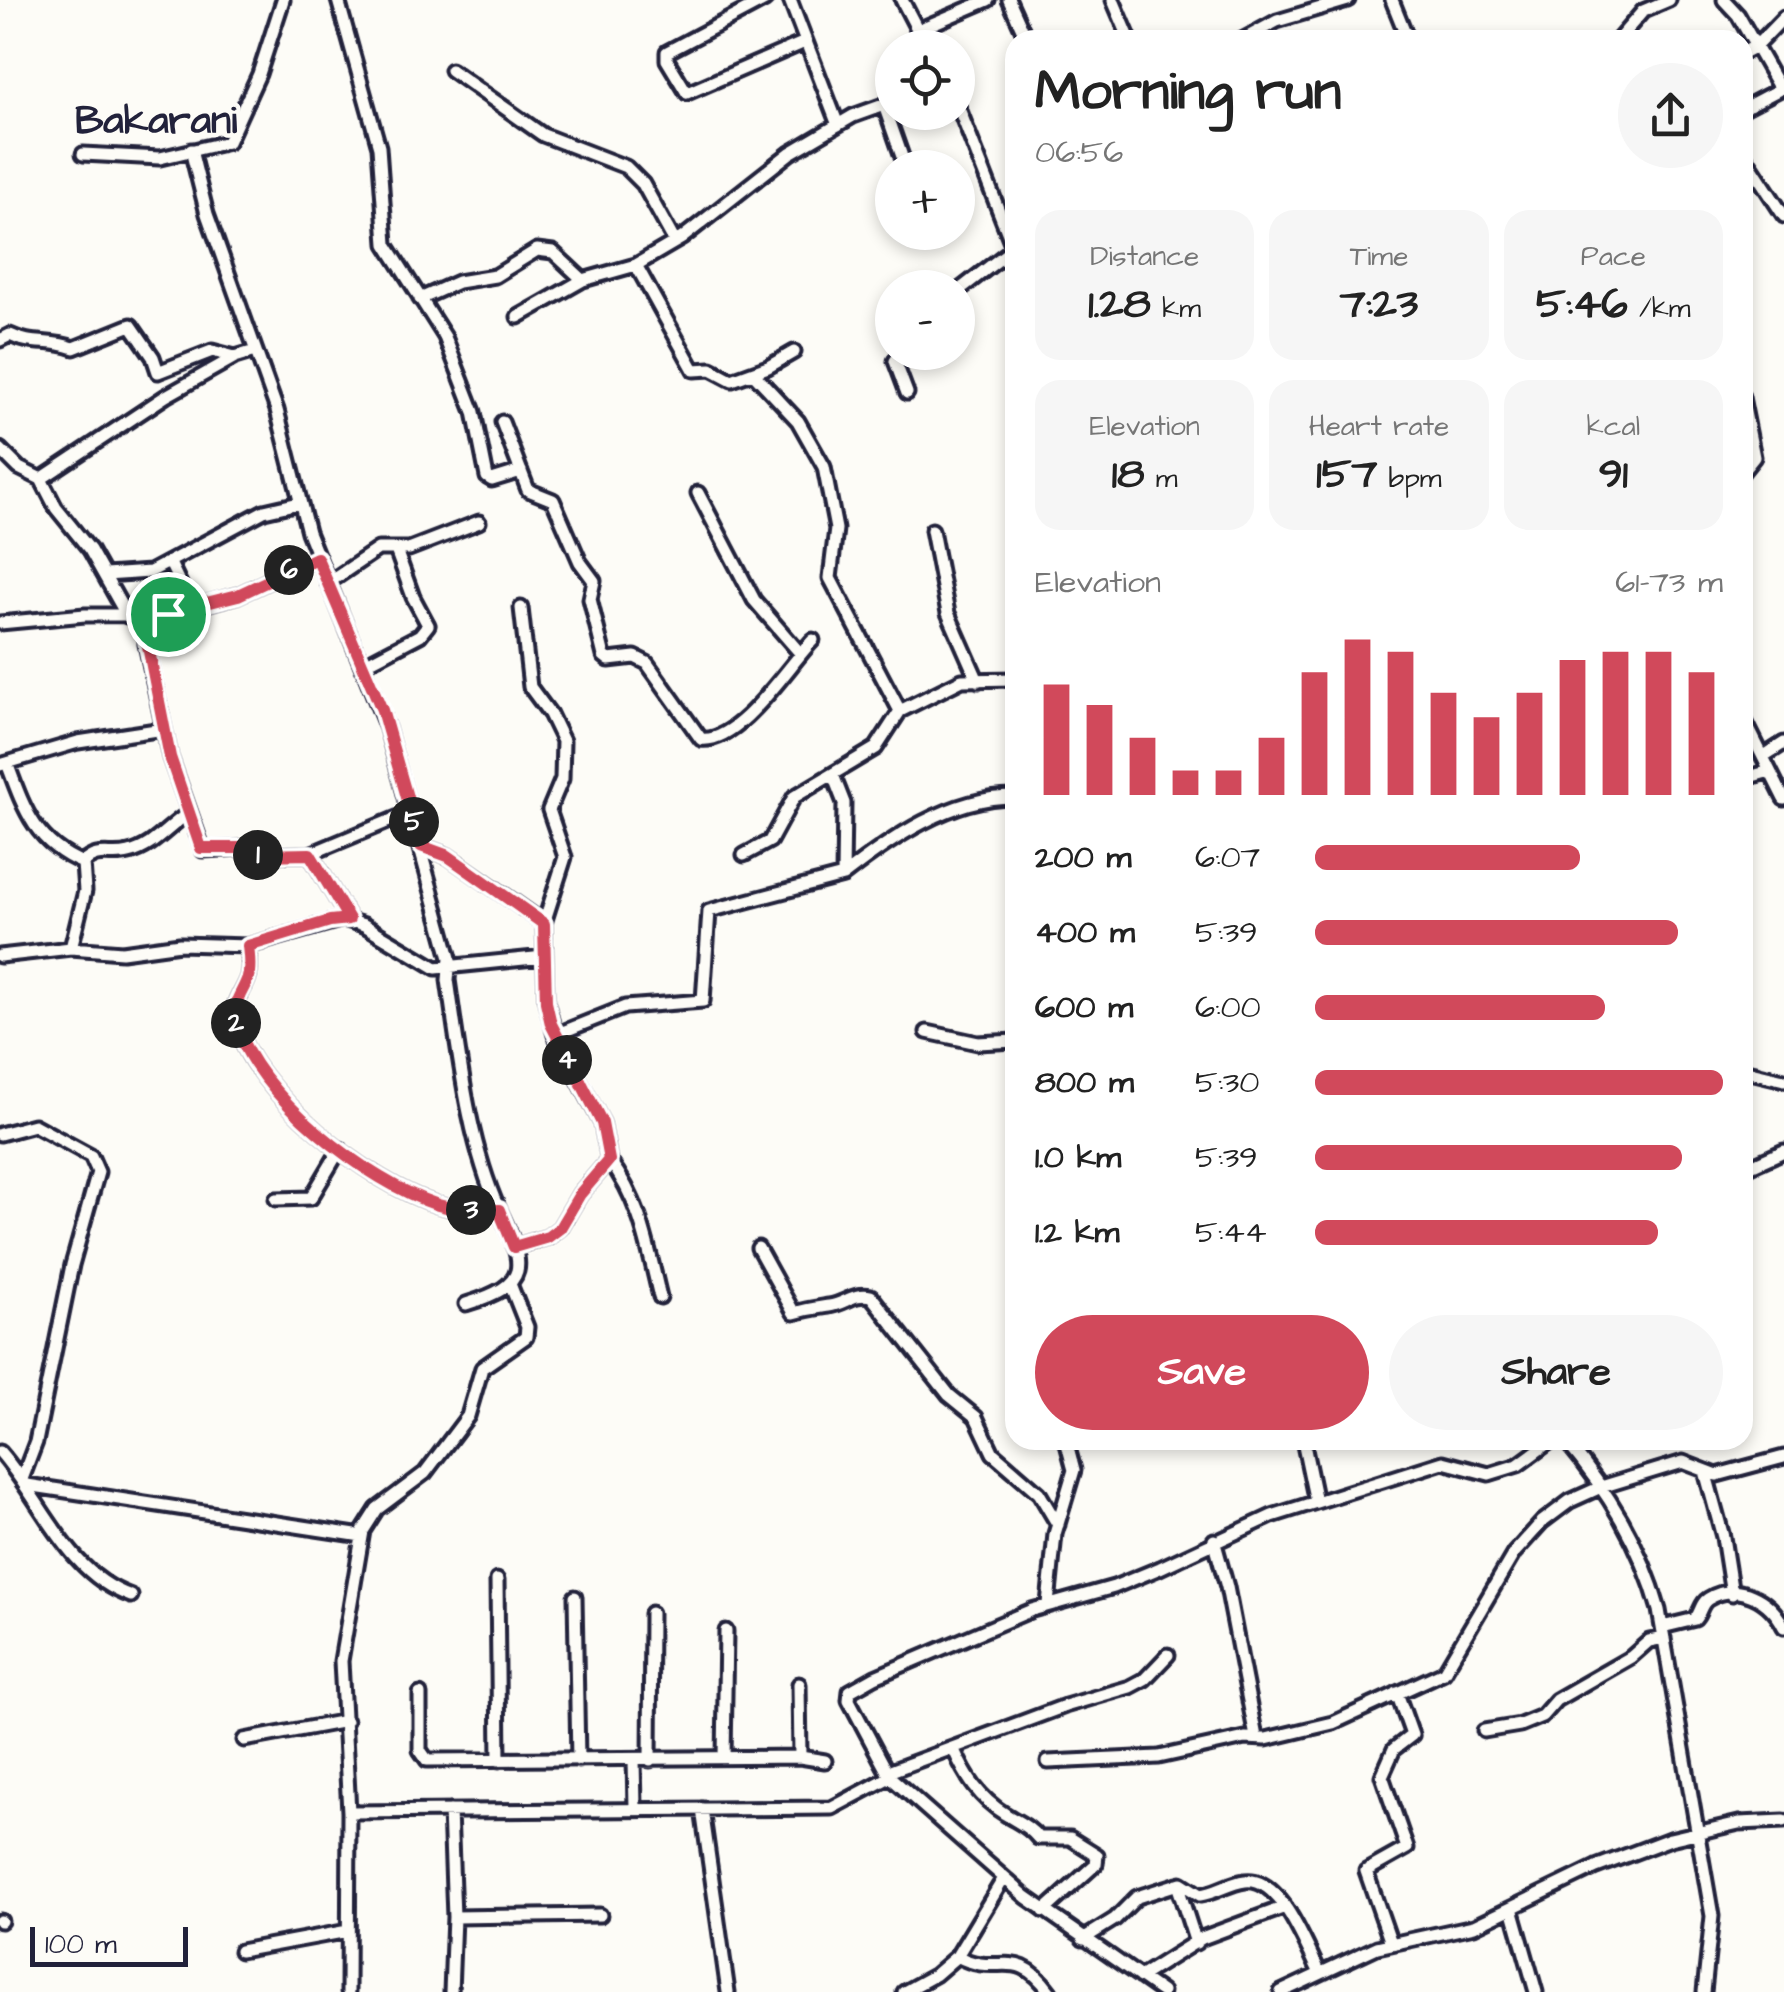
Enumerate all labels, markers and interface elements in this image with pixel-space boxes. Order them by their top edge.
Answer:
map controls [875,30,975,370]
button: locate [875,30,975,130]
text: Morning run [1035,54,1341,130]
button: share [1618,63,1723,168]
district label: Bakarani [75,94,238,149]
text: 06:56 [1035,130,1123,175]
button: + [875,150,975,250]
text: Distance [1090,237,1199,276]
text: Time [1350,237,1408,276]
text: Pace [1581,237,1646,276]
button: − [875,270,975,370]
text: 1.28 [1088,276,1151,334]
text: 7:23 [1340,276,1418,334]
text: 5:46 [1536,276,1628,334]
text: km [1151,289,1201,328]
text: /km [1628,289,1691,328]
text: Elevation [1090,407,1200,446]
text: Heart rate [1309,407,1449,446]
text: kcal [1587,407,1640,446]
text: 18 [1112,446,1144,504]
text: 157 [1316,446,1377,504]
text: 91 [1599,446,1628,504]
text: m [1144,459,1177,498]
text: bpm [1377,459,1442,498]
pin: 6 [264,545,314,595]
text: 6 [280,550,298,589]
text: Elevation [1035,560,1161,605]
text: 61–73 m [1615,560,1723,605]
pin [126,572,211,657]
icon: arrive [141,587,196,642]
pin: 5 [389,797,439,847]
text: 5 [404,802,424,841]
pin: 1 [233,830,283,880]
text: 1 [256,835,260,874]
text: 200 m [1035,835,1131,880]
text: 6:07 [1195,835,1260,880]
text: 400 m [1035,910,1135,955]
text: 5:39 [1195,910,1258,955]
text: 600 m [1035,985,1133,1030]
text: 6:00 [1195,985,1261,1030]
pin: 2 [211,998,261,1048]
text: 2 [228,1003,244,1042]
pin: 4 [542,1035,592,1085]
text: 4 [557,1040,577,1079]
text: 800 m [1035,1060,1134,1105]
text: 5:30 [1195,1060,1259,1105]
text: 1.0 km [1035,1135,1121,1180]
text: 5:39 [1195,1135,1258,1180]
pin: 3 [446,1185,496,1235]
text: 3 [464,1190,478,1229]
text: 1.2 km [1035,1210,1119,1255]
text: 5:44 [1195,1210,1267,1255]
button: Save [1035,1315,1369,1430]
button: Share [1389,1315,1723,1430]
scale bar [30,1922,188,1966]
text: 100 m [45,1925,117,1964]

